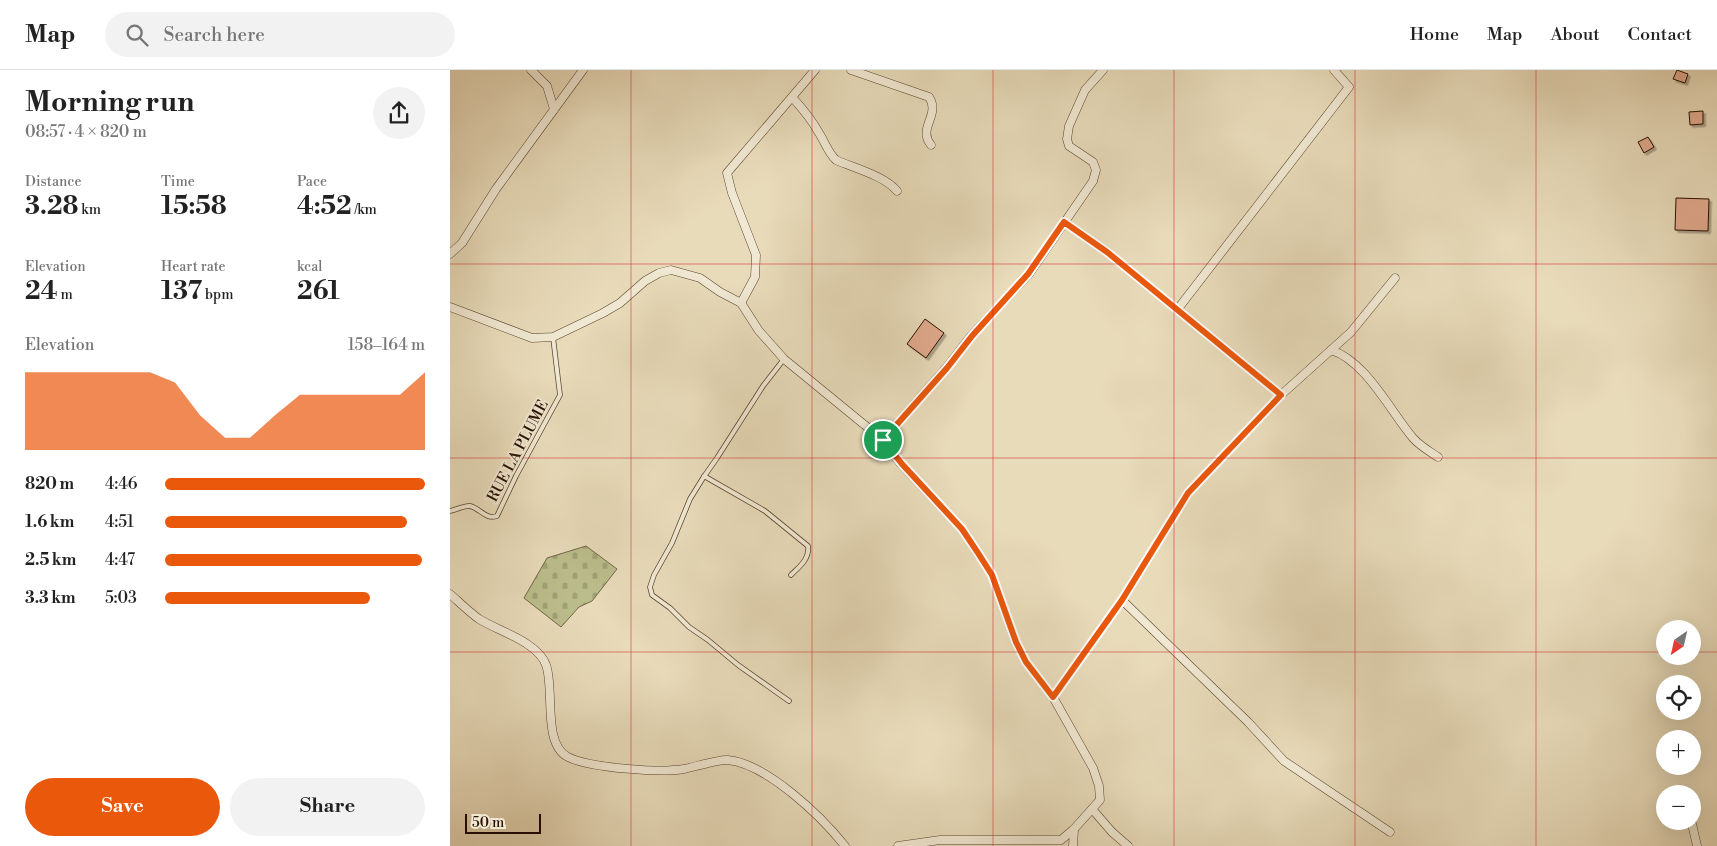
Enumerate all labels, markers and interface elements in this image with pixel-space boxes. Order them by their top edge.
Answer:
search box [105,12,455,57]
text: Map [25,20,75,50]
icon: search [123,21,151,49]
text: Search here [163,23,265,47]
text: Home [1410,23,1459,46]
text: Map [1487,23,1523,46]
text: About [1551,23,1600,46]
text: Contact [1628,23,1692,46]
text: Morning run [25,85,194,120]
button: share [373,87,425,139]
text: 08:57 · 4 × 820 m [25,122,147,142]
text: Distance [25,173,82,191]
text: Time [161,173,195,191]
text: Pace [297,173,327,191]
text: 3.28 [25,191,78,222]
text: 15:58 [161,191,227,222]
text: 4:52 [297,191,352,222]
text: km [78,201,101,219]
text: /km [352,201,377,219]
text: Elevation [25,258,86,276]
text: Heart rate [161,258,226,276]
text: kcal [297,258,322,276]
text: 24 [25,276,58,307]
text: 137 [161,276,202,307]
text: 261 [297,276,340,307]
text: m [58,286,73,304]
text: bpm [202,286,233,304]
text: Elevation [25,335,94,355]
text: 158–164 m [348,335,425,355]
street label: RUE LA PLUME [483,397,553,505]
pin [862,419,904,461]
icon: arrive [869,426,897,454]
text: 820 m [25,474,74,494]
text: 4:46 [105,474,137,494]
text: 1.6 km [25,512,74,532]
text: 4:51 [105,512,134,532]
text: 2.5 km [25,550,76,570]
text: 4:47 [105,550,135,570]
text: 3.3 km [25,588,76,608]
text: 5:03 [105,588,137,608]
north arrow [1656,620,1701,665]
map controls [1656,620,1701,830]
button: locate [1656,675,1701,720]
button: + [1656,730,1701,775]
button: Save [25,778,220,836]
button: Share [230,778,425,836]
button: − [1656,785,1701,830]
scale bar [465,811,541,834]
text: 50 m [472,814,504,832]

